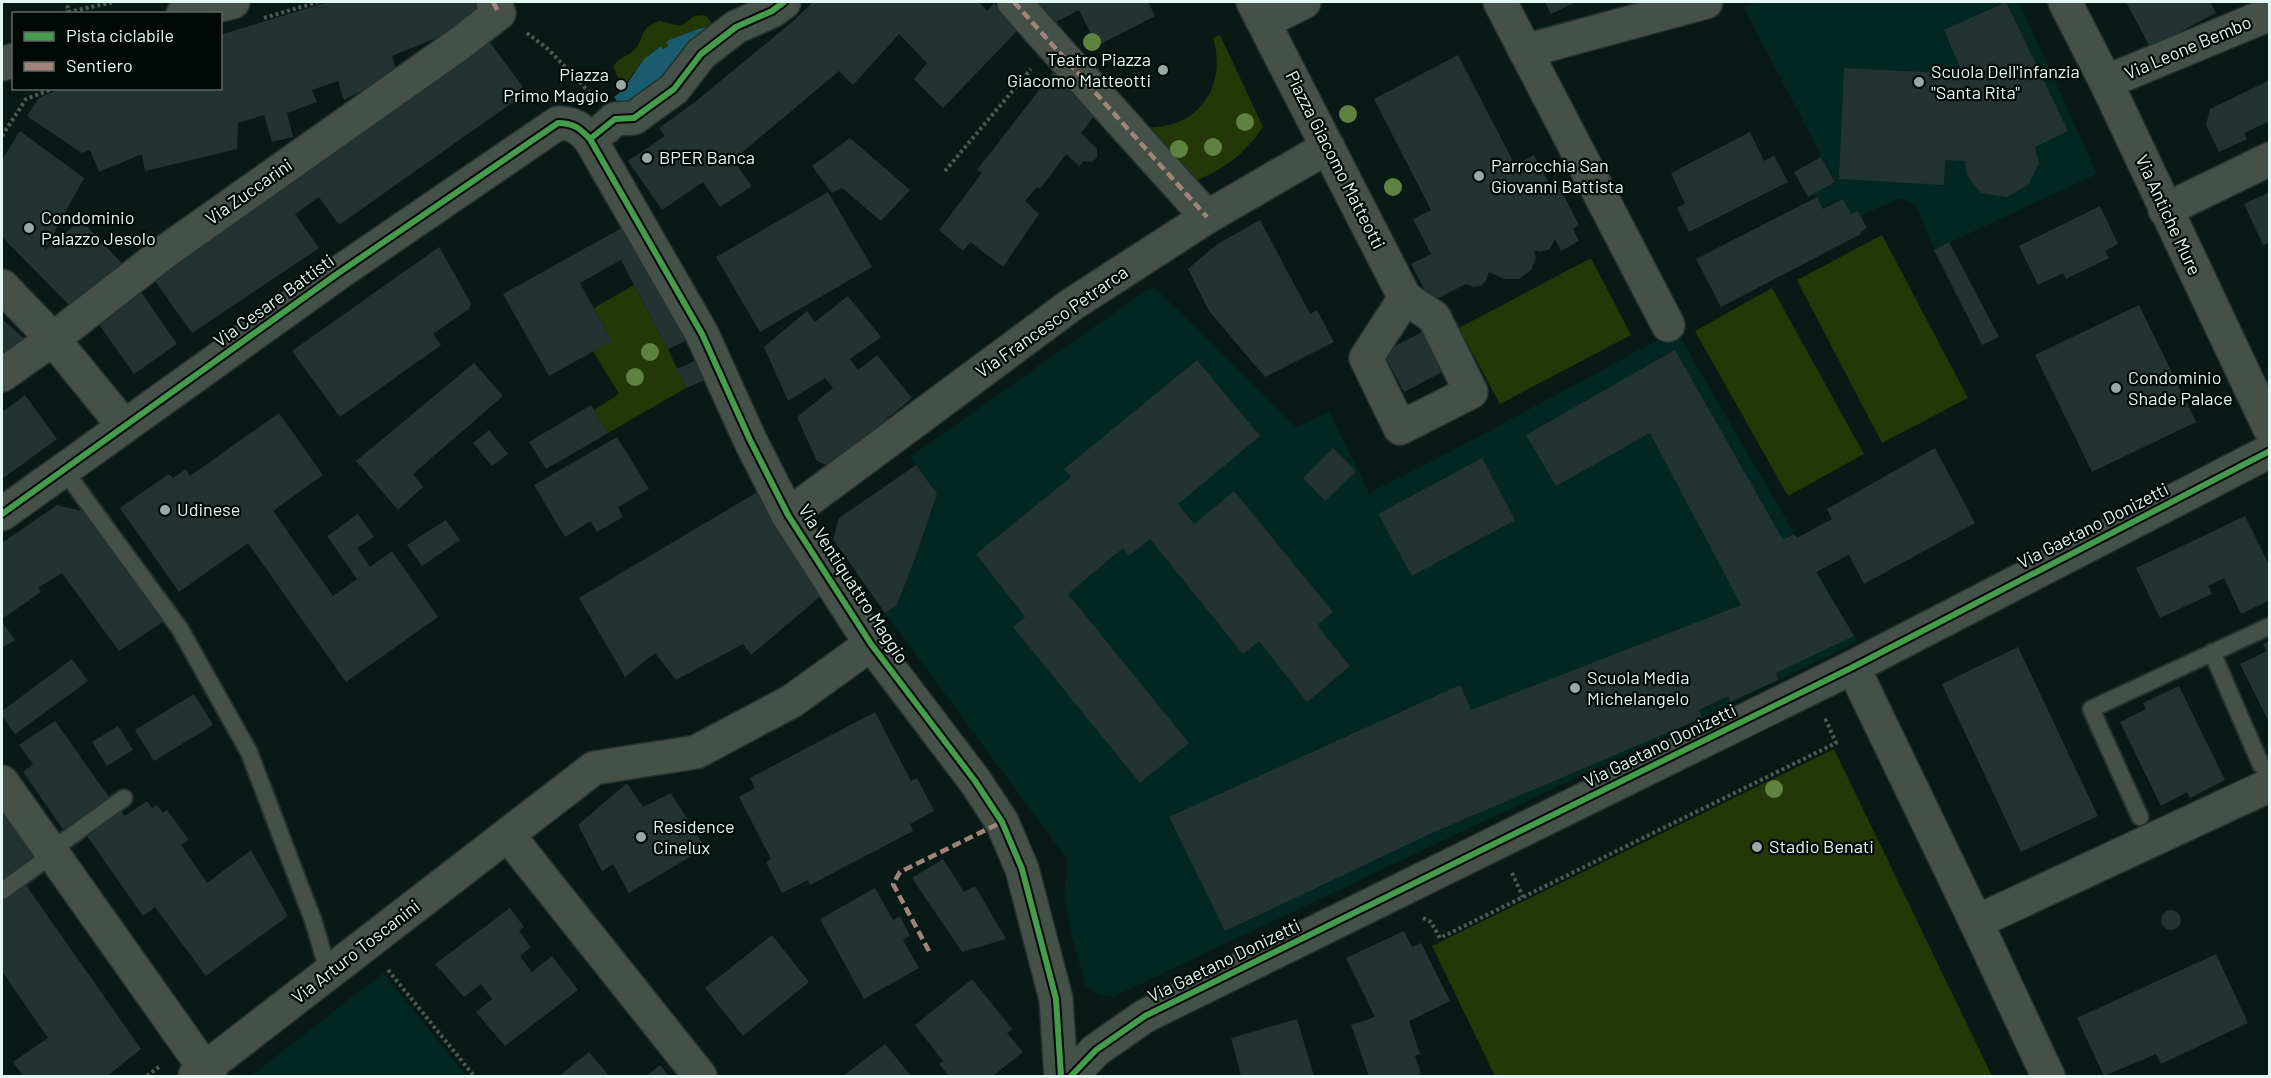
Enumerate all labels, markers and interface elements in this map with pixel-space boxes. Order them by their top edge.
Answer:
street label: Via Leone Bembo [2121,10,2254,84]
legend [12,12,222,90]
text: Pista ciclabile [66,24,174,46]
place label: Teatro Piazza Giacomo Matteotti [1007,48,1151,91]
text: Sentiero [66,54,133,76]
place label: Scuola Dell'infanzia "Santa Rita" [1931,60,2080,103]
place label: Piazza Primo Maggio [503,63,609,106]
marker: Teatro Piazza Giacomo Matteotti [1156,63,1170,77]
street label: Piazza Giacomo Matteotti [1281,67,1390,252]
marker: Scuola Dell'infanzia "Santa Rita" [1912,75,1926,89]
marker: Piazza Primo Maggio [614,78,628,92]
place label: BPER Banca [659,146,755,168]
marker: BPER Banca [640,151,654,165]
street label: Via Antiche Mure [2131,151,2206,278]
street label: Via Zuccarini [201,153,296,229]
place label: Parrocchia San Giovanni Battista [1491,154,1624,197]
marker: Parrocchia San Giovanni Battista [1472,169,1486,183]
place label: Condominio Palazzo Jesolo [41,206,156,249]
marker: Condominio Palazzo Jesolo [22,221,36,235]
street label: Via Cesare Battisti [209,249,338,351]
street label: Via Francesco Petrarca [971,260,1132,382]
place label: Condominio Shade Palace [2128,366,2232,409]
marker: Condominio Shade Palace [2109,381,2123,395]
street label: Via Gaetano Donizetti [2013,477,2172,573]
place label: Udinese [177,498,240,520]
street label: Via Ventiquattro Maggio [794,500,914,667]
marker: Udinese [158,503,172,517]
place label: Scuola Media Michelangelo [1587,666,1689,709]
marker: Scuola Media Michelangelo [1568,681,1582,695]
street label: Via Gaetano Donizetti [1580,699,1739,792]
place label: Residence Cinelux [653,815,735,858]
marker: Residence Cinelux [634,830,648,844]
place label: Stadio Benati [1769,835,1874,857]
marker: Stadio Benati [1750,840,1764,854]
street label: Via Arturo Toscanini [287,894,424,1008]
street label: Via Gaetano Donizetti [1144,914,1303,1007]

